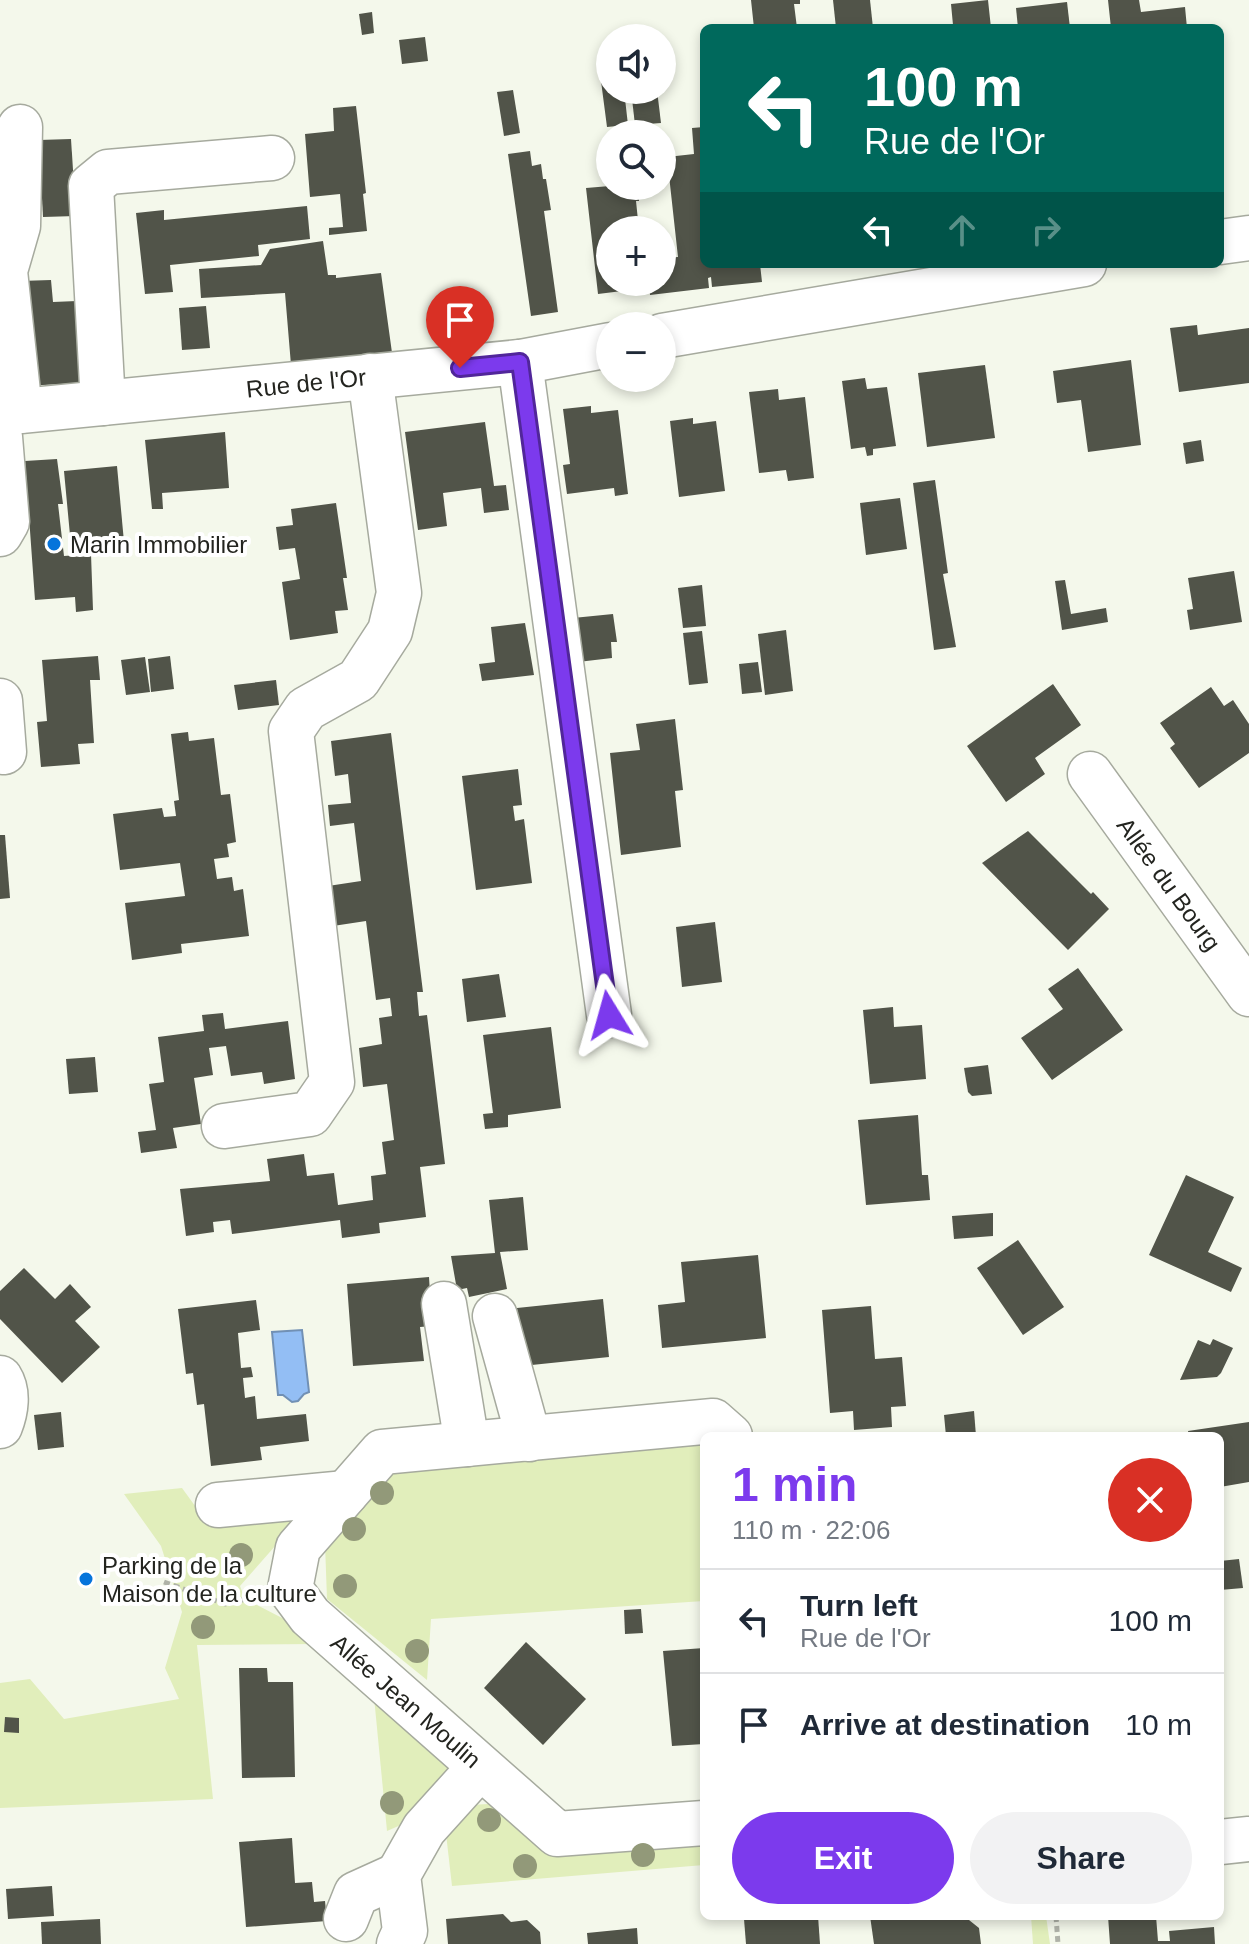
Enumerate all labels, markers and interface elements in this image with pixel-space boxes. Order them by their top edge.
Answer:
map controls [596,24,676,392]
button: sound [596,24,676,104]
text: 100 m [864,55,1023,118]
icon: left [732,56,836,160]
button: search [596,120,676,200]
text: Rue de l'Or [864,121,1045,162]
icon: left [856,208,900,252]
icon: ahead [940,208,984,252]
icon: right [1024,208,1068,252]
button: + [596,216,676,296]
pin [426,286,494,368]
icon: arrive [438,298,482,342]
button: − [596,312,676,392]
street label: Rue de l'Or [245,363,367,403]
place label: Marin Immobilier [70,531,247,558]
marker: Marin Immobilier [45,535,63,553]
street label: Allée du Bourg [1112,812,1226,956]
position arrow [567,973,651,1057]
text: 1 min [732,1458,857,1511]
button: close [1108,1458,1192,1542]
text: 110 m · 22:06 [732,1515,891,1545]
place label: Parking de la Maison de la culture [102,1552,317,1607]
marker: Parking de la Maison de la culture [77,1570,95,1588]
text: Turn left [800,1589,918,1622]
icon: left [732,1599,776,1643]
text: 100 m [1109,1604,1192,1637]
text: Rue de l'Or [800,1623,931,1653]
street label: Allée Jean Moulin [326,1629,486,1773]
icon: arrive [732,1703,776,1747]
text: Arrive at destination [800,1708,1090,1741]
text: 10 m [1125,1708,1192,1741]
button: Exit [732,1812,954,1904]
button: Share [970,1812,1192,1904]

